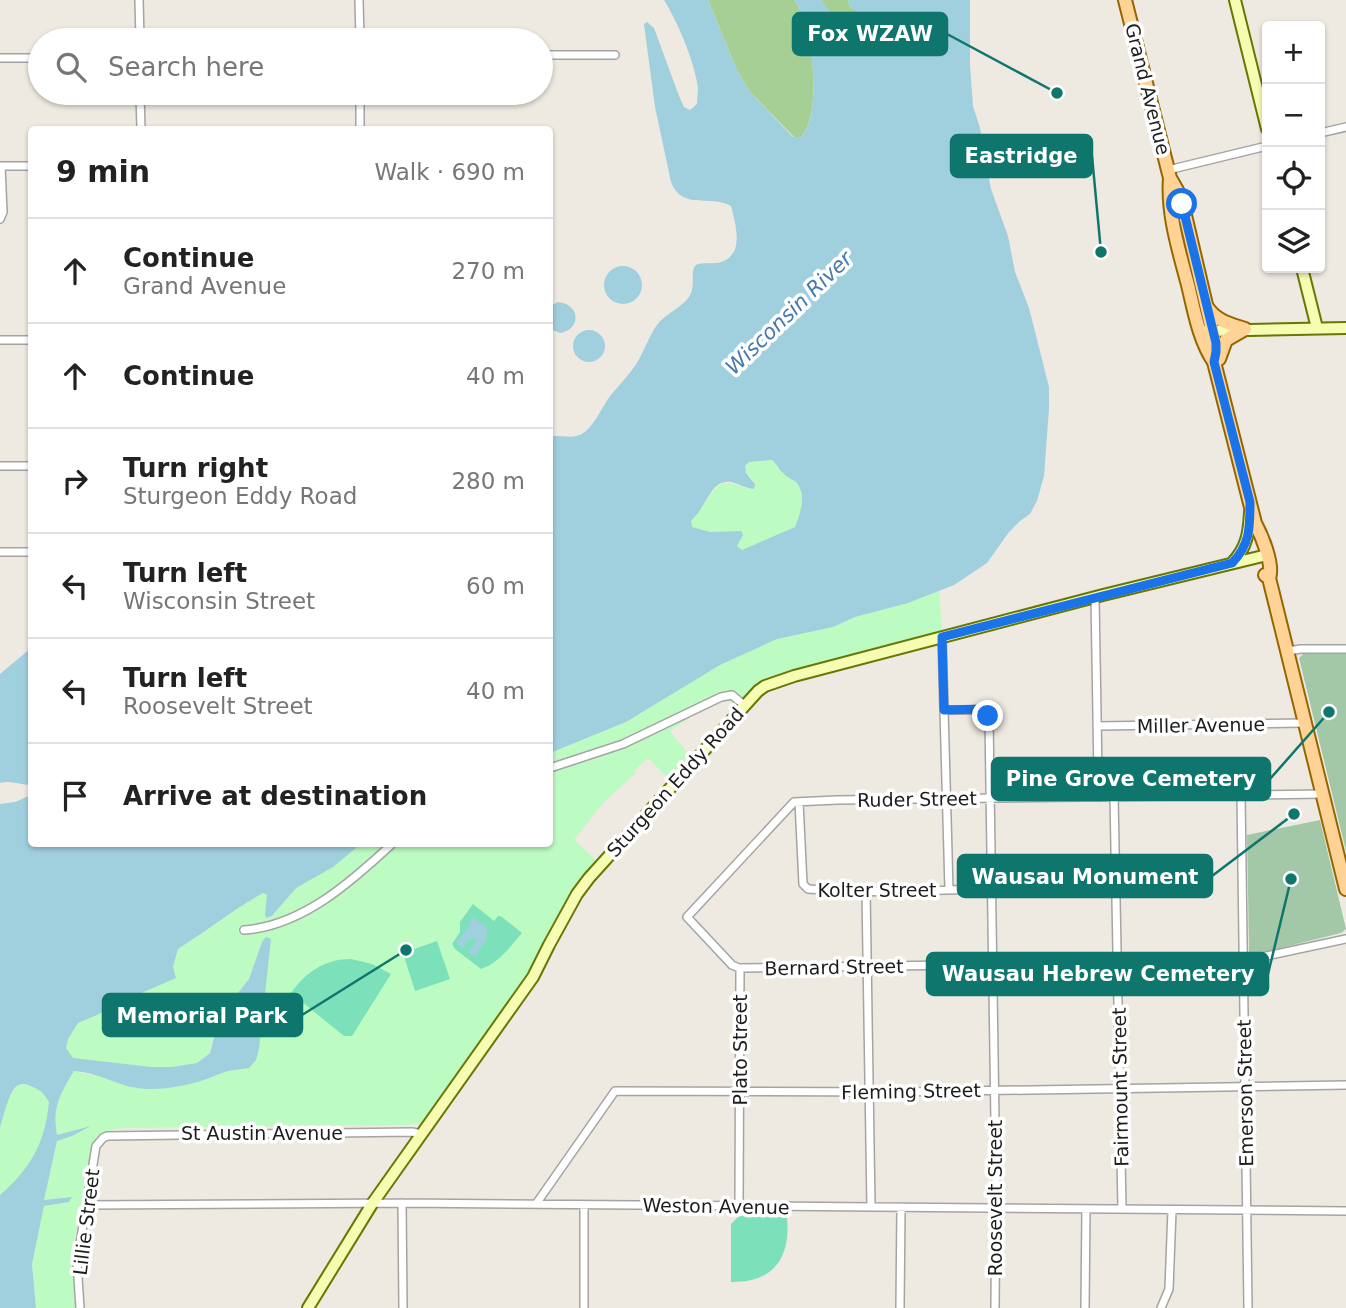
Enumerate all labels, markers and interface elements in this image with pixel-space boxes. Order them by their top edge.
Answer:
callout: Fox WZAW [793,13,947,55]
street label: Grand Avenue [1121,21,1175,157]
map controls [1262,21,1325,273]
button: + [1262,21,1325,84]
text: Fox WZAW [807,22,933,46]
search box [28,28,553,105]
icon: search [52,48,90,86]
text: Search here [108,52,264,82]
button: − [1262,84,1325,147]
callout: Eastridge [951,135,1092,177]
text: Eastridge [965,144,1077,168]
button: locate [1262,147,1325,210]
text: 9 min [56,154,150,189]
text: Walk · 690 m [374,159,525,185]
route start [1166,188,1197,219]
button: layers [1262,210,1325,273]
text: Continue [123,243,254,273]
water label: Wisconsin River [721,246,858,379]
icon: ahead [56,252,94,290]
text: 270 m [451,258,525,284]
text: Grand Avenue [123,273,286,299]
icon: ahead [56,357,94,395]
text: Continue [123,361,254,391]
text: 40 m [466,363,525,389]
text: Turn right [123,453,268,483]
icon: right [56,462,94,500]
text: 280 m [451,468,525,494]
text: Sturgeon Eddy Road [123,483,357,509]
text: Turn left [123,558,247,588]
icon: left [56,567,94,605]
text: 60 m [466,573,525,599]
text: Wisconsin Street [123,588,315,614]
text: Turn left [123,663,247,693]
icon: left [56,672,94,710]
text: 40 m [466,678,525,704]
text: Roosevelt Street [123,693,313,719]
route end [972,700,1003,731]
street label: Sturgeon Eddy Road [602,703,748,861]
street label: Miller Avenue [1137,713,1265,737]
callout: Pine Grove Cemetery [992,758,1270,800]
text: Pine Grove Cemetery [1006,767,1257,791]
icon: arrive [56,777,94,815]
text: Arrive at destination [123,781,427,811]
street label: Ruder Street [857,787,977,811]
callout: Wausau Monument [958,855,1212,897]
text: Wausau Monument [972,865,1198,889]
street label: Kolter Street [817,879,937,901]
callout: Wausau Hebrew Cemetery [927,953,1268,995]
street label: Bernard Street [764,955,904,979]
text: Wausau Hebrew Cemetery [942,962,1255,986]
callout: Memorial Park [103,994,302,1036]
street label: Plato Street [729,994,751,1106]
text: Memorial Park [116,1004,289,1028]
street label: Fairmount Street [1108,1007,1132,1167]
street label: Emerson Street [1233,1019,1257,1167]
street label: Fleming Street [841,1079,981,1103]
street label: Roosevelt Street [984,1120,1006,1276]
street label: St Austin Avenue [181,1122,343,1144]
street label: Lillie Street [69,1167,103,1277]
street label: Weston Avenue [642,1194,790,1218]

